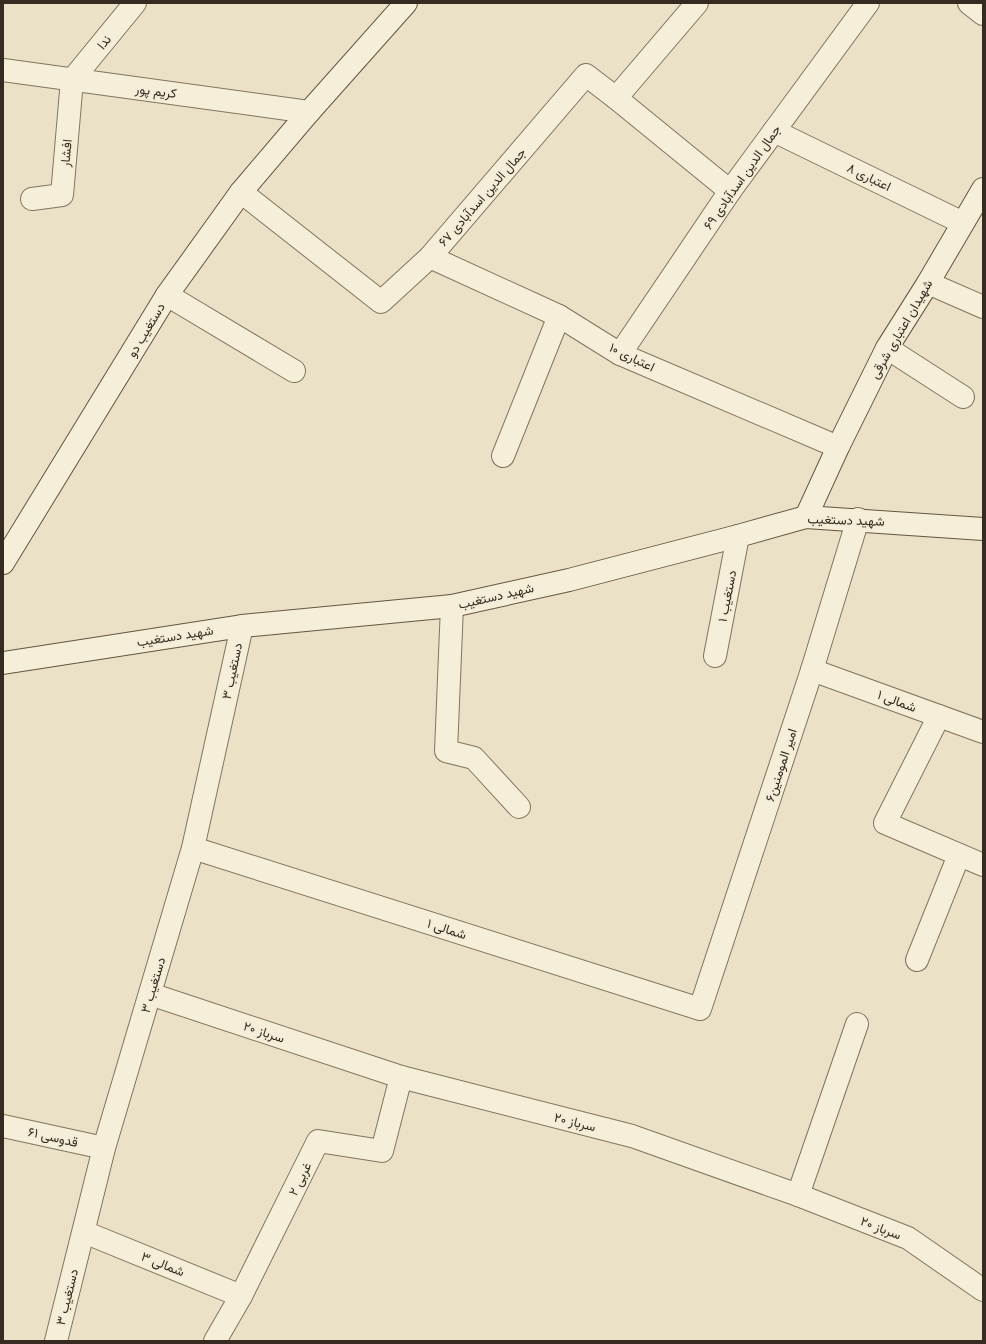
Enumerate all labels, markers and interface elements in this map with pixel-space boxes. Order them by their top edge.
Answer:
street label: ندا [93,31,115,53]
street label: کریم پور [133,80,178,103]
street label: جمال الدین اسدآبادی ۶۹ [699,121,785,233]
street label: افشار [56,138,76,169]
street label: جمال الدین اسدآبادی ۶۷ [434,144,530,250]
street label: اعتباری ۸ [844,159,894,195]
street label: شهیدان اعتباری شرقی [866,276,936,382]
street label: دستغیب دو [123,300,169,360]
street label: اعتباری ۱۰ [606,339,658,375]
street label: شهید دستغیب [807,510,885,530]
street label: دستغیب ۱ [714,569,740,623]
street label: شهید دستغیب [456,579,536,613]
street label: شهید دستغیب [136,622,214,650]
street label: دستغیب ۳ [218,641,246,701]
street label: شمالی ۱ [875,686,919,716]
street label: امیر المومنین۶ [761,726,801,804]
street label: شمالی ۱ [425,915,469,943]
street label: دستغیب ۳ [136,955,170,1015]
street label: سرباز ۲۰ [241,1017,287,1047]
street label: سرباز ۲۰ [552,1109,598,1135]
street label: قدوسی ۶۱ [26,1123,80,1151]
street label: غربی ۲ [285,1159,315,1199]
street label: سرباز ۲۰ [858,1212,904,1244]
street label: شمالی ۳ [139,1248,187,1280]
street label: دستغیب ۳ [52,1267,82,1327]

